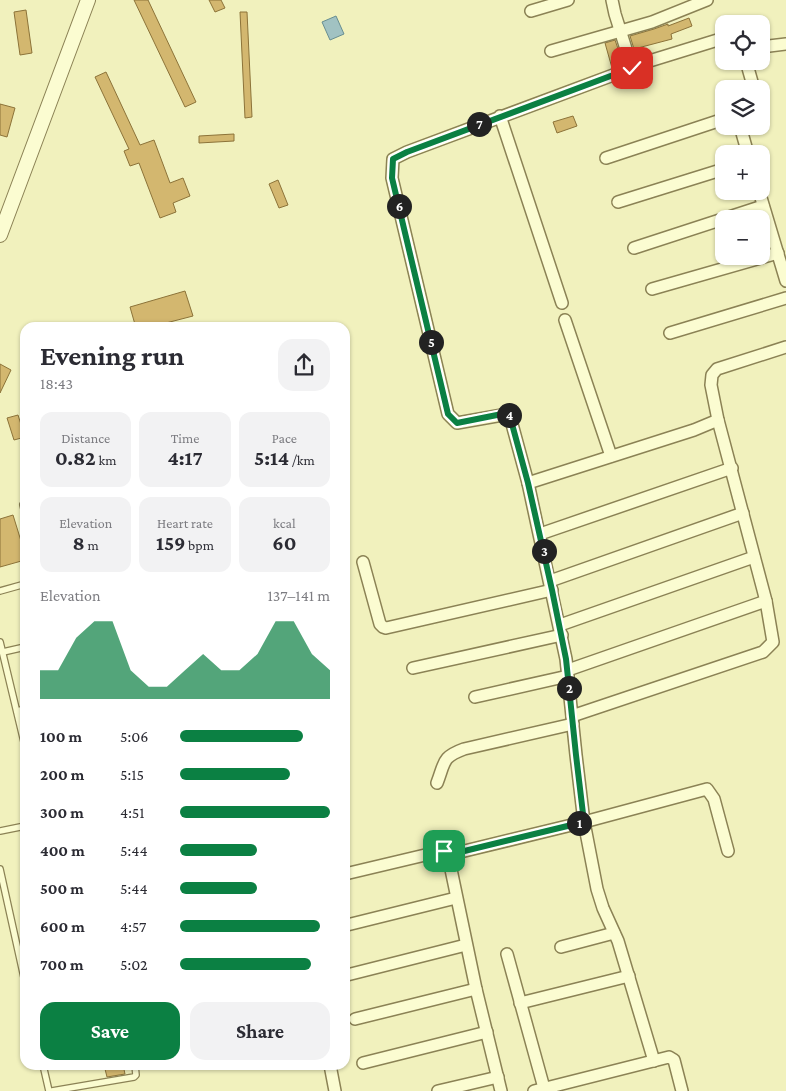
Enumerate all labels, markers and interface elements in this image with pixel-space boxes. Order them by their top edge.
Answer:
map controls [715,15,770,265]
button: locate [715,15,770,70]
pin [611,47,653,89]
icon: check [618,54,646,82]
button: layers [715,80,770,135]
pin: 7 [466,112,492,136]
text: 7 [476,116,483,132]
button: + [715,145,770,200]
pin: 6 [386,194,412,218]
text: 6 [396,198,403,214]
button: − [715,210,770,265]
pin: 5 [418,330,444,354]
text: 5 [428,334,435,350]
button: share [278,339,330,391]
text: Evening run [40,340,184,371]
text: 18:43 [40,375,73,392]
pin: 4 [496,402,522,428]
text: 4 [506,407,513,423]
text: Distance [61,430,110,446]
text: Time [171,430,199,446]
text: Pace [272,430,297,446]
text: 0.82 [55,446,96,470]
text: 4:17 [167,446,203,470]
text: 5:14 [254,446,289,470]
text: km [96,452,116,468]
text: /km [289,452,315,468]
text: Elevation [59,515,112,531]
text: Heart rate [157,515,213,531]
text: kcal [273,515,296,531]
text: 8 [73,531,85,555]
text: 159 [156,531,185,555]
text: 60 [272,531,296,555]
text: m [85,537,99,553]
text: bpm [185,537,214,553]
pin: 3 [532,538,556,564]
text: 3 [541,543,548,559]
text: Elevation [40,587,101,604]
text: 137–141 m [267,587,330,604]
pin: 2 [556,676,582,700]
text: 2 [566,680,573,696]
text: 100 m [40,728,82,745]
text: 5:06 [120,728,148,745]
text: 200 m [40,766,84,783]
text: 5:15 [120,766,144,783]
text: 300 m [40,804,84,821]
text: 4:51 [120,804,145,821]
pin: 1 [566,810,592,836]
text: 1 [577,815,582,831]
pin [423,830,465,872]
icon: arrive [430,837,458,865]
text: 400 m [40,842,85,859]
text: 5:44 [120,842,148,859]
text: 500 m [40,880,84,897]
text: 5:44 [120,880,148,897]
text: 600 m [40,918,85,935]
text: 4:57 [120,918,146,935]
text: 700 m [40,956,84,973]
text: 5:02 [120,956,148,973]
button: Save [40,1002,180,1060]
button: Share [190,1002,330,1060]

